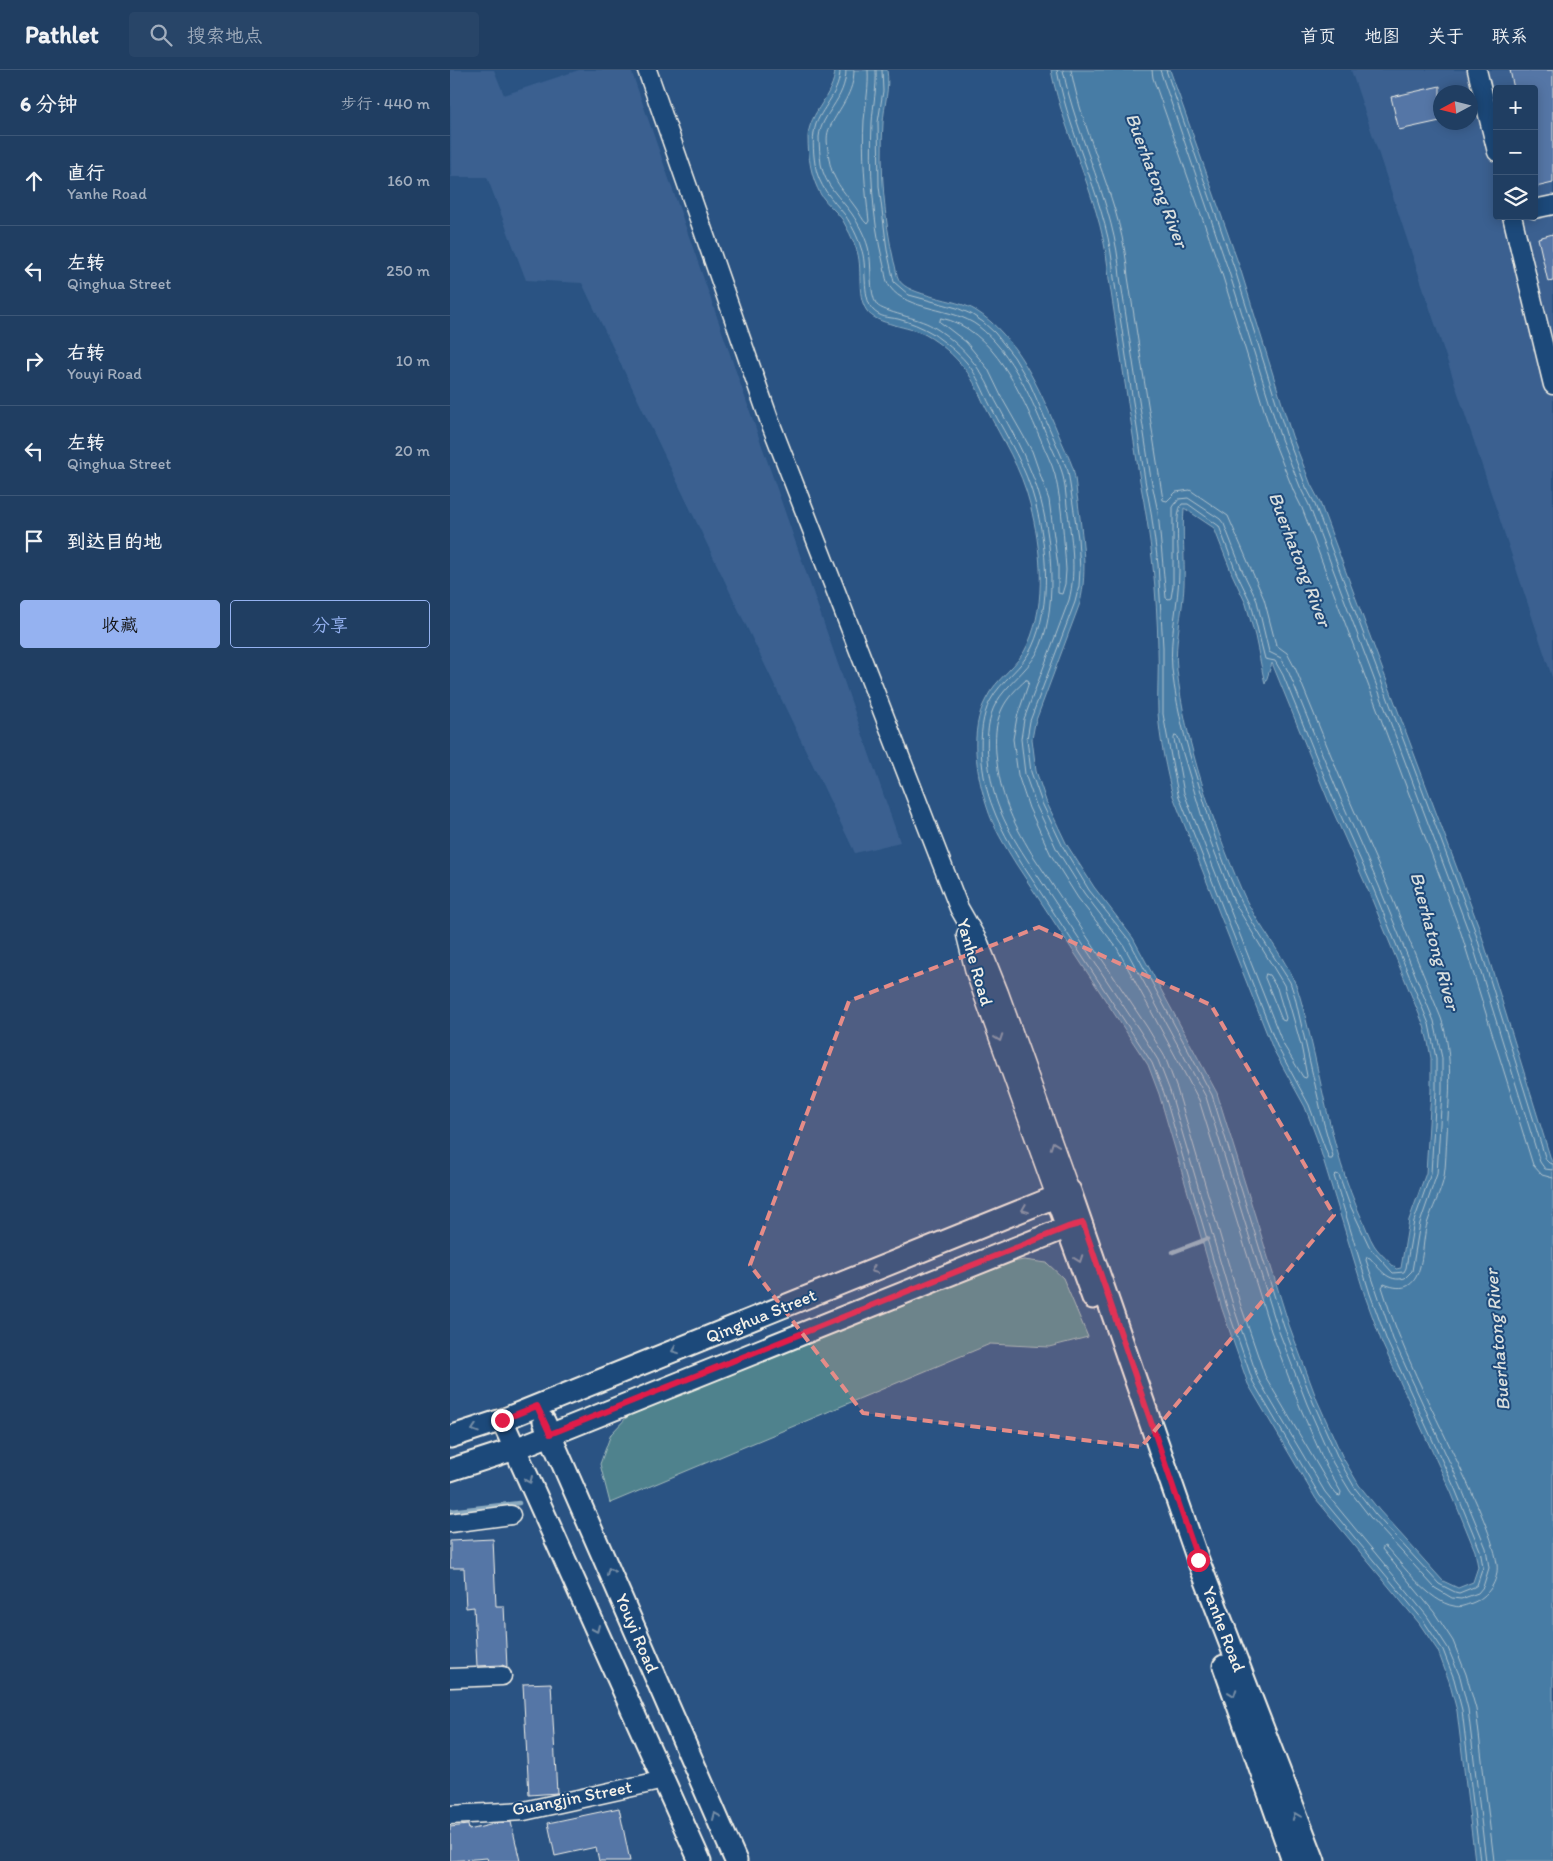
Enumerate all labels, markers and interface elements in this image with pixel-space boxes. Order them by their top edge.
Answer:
search box [129,12,479,57]
text: Pathlet [25,20,99,49]
icon: search [147,21,175,49]
text: 搜索地点 [187,24,263,47]
text: 首页 [1300,25,1336,47]
text: 地图 [1364,25,1400,47]
text: 关于 [1428,25,1464,47]
text: 联系 [1492,25,1528,47]
north arrow [1433,85,1478,130]
map controls [1493,85,1538,220]
button: + [1493,85,1538,130]
text: 6 分钟 [20,91,78,116]
text: 步行 · 440 m [341,94,430,113]
water label: Buerhatong River [1121,109,1194,253]
button: − [1493,130,1538,175]
text: 直行 [67,161,105,184]
icon: ahead [20,167,48,195]
text: 160 m [387,171,430,190]
button: layers [1493,175,1538,220]
text: Yanhe Road [67,184,147,203]
text: 左转 [67,251,105,274]
icon: left [20,257,48,285]
text: 250 m [386,261,430,280]
text: Qinghua Street [67,274,171,293]
text: 右转 [67,341,105,364]
icon: right [20,347,48,375]
text: 10 m [396,351,430,370]
text: Youyi Road [67,364,142,383]
text: 左转 [67,431,105,454]
icon: left [20,437,48,465]
text: 20 m [395,441,430,460]
text: Qinghua Street [67,454,171,473]
water label: Buerhatong River [1264,488,1337,632]
icon: arrive [20,527,48,555]
text: 到达目的地 [67,530,162,553]
button: 收藏 [20,600,220,648]
button: 分享 [230,600,430,648]
water label: Buerhatong River [1405,869,1465,1015]
street label: Yanhe Road [952,916,998,1008]
one-way arrow [993,1033,1003,1042]
one-way arrow [1050,1141,1060,1150]
one-way arrow [1021,1203,1030,1214]
one-way arrow [1073,1254,1083,1263]
one-way arrow [871,1264,879,1274]
water label: Buerhatong River [1479,1266,1515,1412]
street label: Qinghua Street [702,1284,820,1348]
one-way arrow [671,1344,680,1354]
route end [491,1409,514,1432]
one-way arrow [471,1423,480,1433]
one-way arrow [523,1475,534,1484]
route start [1187,1549,1210,1572]
one-way arrow [605,1567,616,1576]
street label: Yanhe Road [1198,1583,1250,1675]
street label: Youyi Road [610,1590,664,1676]
one-way arrow [589,1624,600,1633]
one-way arrow [1227,1688,1237,1696]
street label: Guangjin Street [510,1776,634,1820]
one-way arrow [712,1812,723,1821]
one-way arrow [1292,1812,1302,1820]

